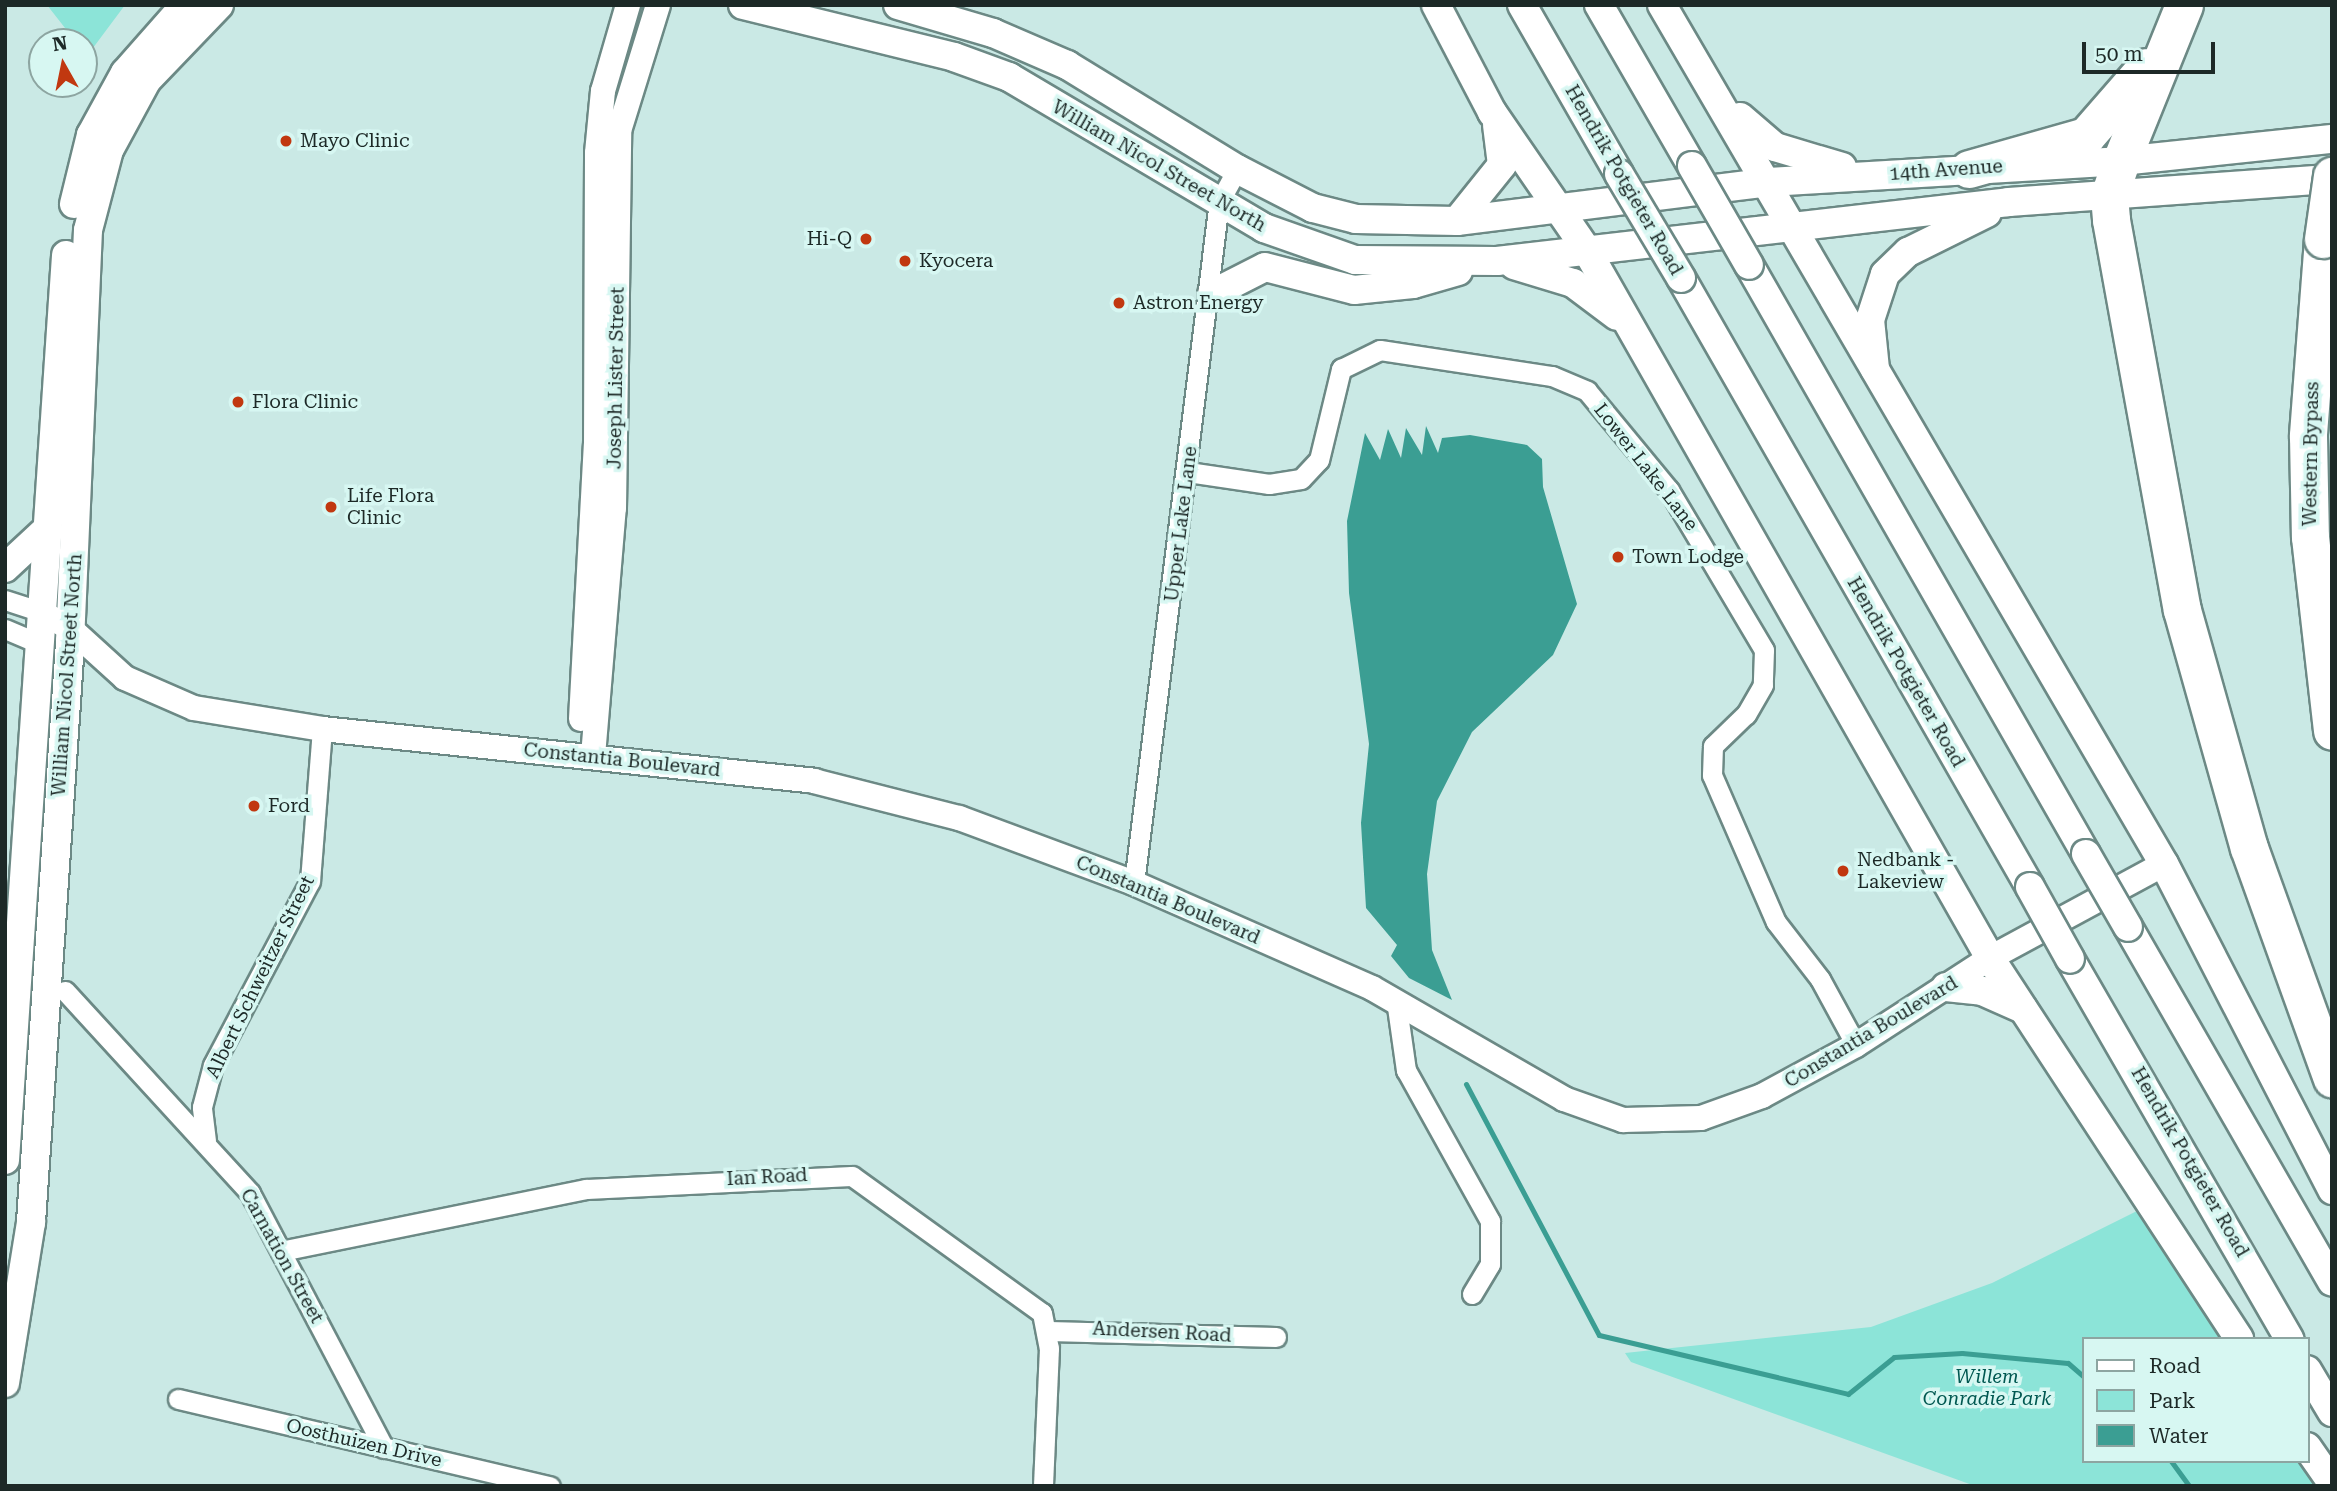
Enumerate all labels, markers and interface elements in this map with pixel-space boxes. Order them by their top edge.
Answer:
north arrow [28,28,98,98]
scale bar [2085,28,2218,72]
text: N [51,31,69,56]
text: 50 m [2095,42,2143,66]
street label: Hendrik Potgieter Road [1560,81,1688,279]
street label: William Nicol Street North [1048,95,1270,237]
place label: Mayo Clinic [300,130,410,152]
marker: Mayo Clinic [278,133,294,149]
street label: 14th Avenue [1889,155,2003,185]
place label: Hi-Q [807,228,852,250]
marker: Hi-Q [858,231,874,247]
place label: Kyocera [919,250,993,272]
marker: Kyocera [897,253,913,269]
street label: Joseph Lister Street [603,287,629,469]
place label: Astron Energy [1133,292,1264,314]
marker: Astron Energy [1111,295,1127,311]
street label: Western Bypass [2298,381,2324,527]
place label: Flora Clinic [252,391,358,413]
marker: Flora Clinic [230,394,246,410]
street label: Lower Lake Lane [1589,399,1703,535]
street label: Upper Lake Lane [1160,445,1202,603]
place label: Life Flora Clinic [347,485,434,529]
marker: Life Flora Clinic [321,497,341,517]
place label: Town Lodge [1632,546,1744,568]
marker: Town Lodge [1610,549,1626,565]
street label: William Nicol Street North [47,553,87,797]
street label: Hendrik Potgieter Road [1842,573,1970,771]
street label: Constantia Boulevard [523,738,721,782]
place label: Ford [268,795,310,817]
marker: Ford [246,798,262,814]
place label: Nedbank - Lakeview [1857,849,1954,893]
street label: Constantia Boulevard [1073,851,1263,949]
marker: Nedbank - Lakeview [1835,863,1851,879]
street label: Albert Schweitzer Street [201,872,319,1082]
street label: Constantia Boulevard [1780,971,1962,1093]
street label: Hendrik Potgieter Road [2126,1063,2254,1261]
street label: Ian Road [726,1163,808,1191]
street label: Carnation Street [236,1185,328,1327]
street label: Andersen Road [1092,1317,1232,1347]
legend [2082,1337,2309,1463]
text: Road [2149,1354,2201,1378]
park label: Willem Conradie Park [1923,1366,2051,1410]
text: Park [2149,1389,2195,1413]
street label: Oosthuizen Drive [284,1414,444,1472]
text: Water [2149,1424,2208,1448]

